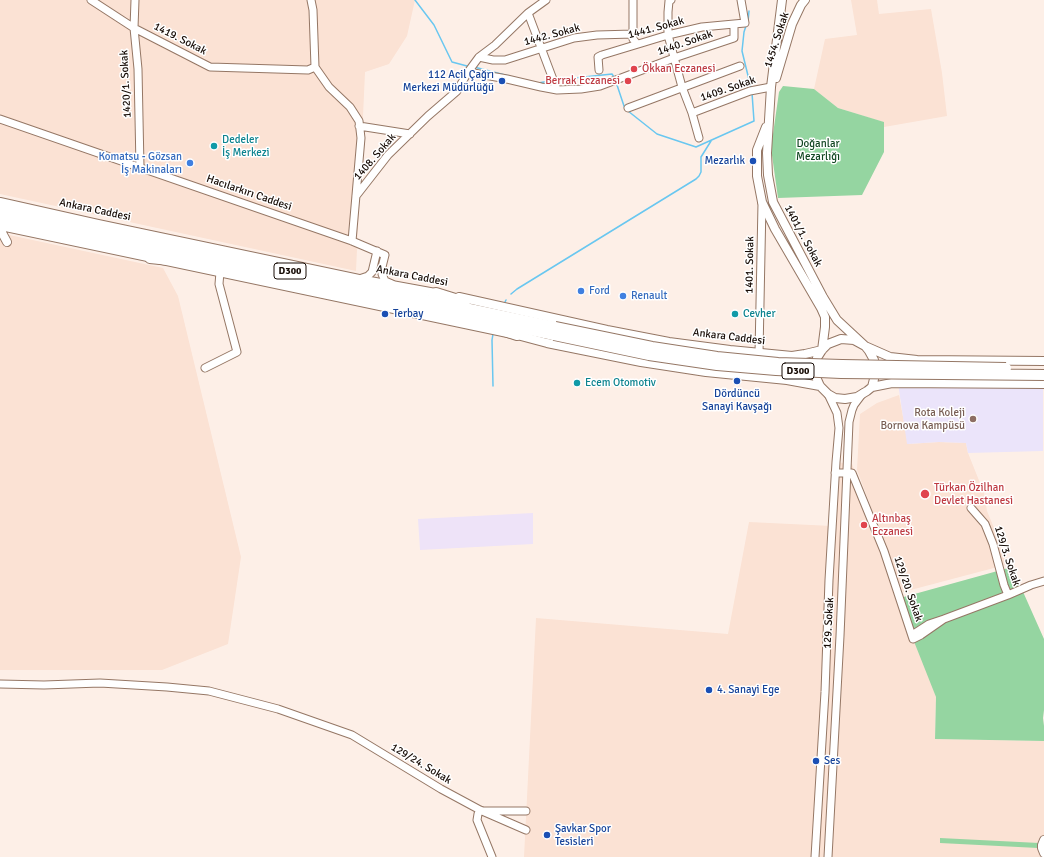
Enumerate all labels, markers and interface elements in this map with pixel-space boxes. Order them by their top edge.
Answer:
street label: 1454. Sokak [762,11,792,69]
street label: 1441. Sokak [627,14,685,42]
street label: 1419. Sokak [151,20,209,58]
street label: 1442. Sokak [523,21,581,49]
street label: 1440. Sokak [656,27,714,59]
street label: 1420/1. Sokak [118,50,134,118]
place label: Ökkan Eczanesi [642,62,715,76]
marker: Ökkan Eczanesi [629,64,639,74]
place label: 112 Acil Çağrı Merkezi Müdürlüğü [403,68,494,94]
street label: 1409. Sokak [699,73,757,105]
place label: Berrak Eczanesi [545,74,620,88]
marker: 112 Acil Çağrı Merkezi Müdürlüğü [497,76,507,86]
marker: Berrak Eczanesi [623,76,633,86]
street label: 1408. Sokak [351,131,399,183]
place label: Dedeler İş Merkezi [222,133,270,159]
park label: Doğanlar Mezarlığı [796,137,840,163]
marker: Dedeler İş Merkezi [209,141,219,151]
place label: Komatsu - Gözsan İş Makinaları [98,150,182,176]
place label: Mezarlık [704,154,745,168]
marker: Mezarlık [748,156,758,166]
marker: Komatsu - Gözsan İş Makinaları [185,158,195,168]
street label: Hacılarkırı Caddesi [205,172,293,214]
street label: Ankara Caddesi [58,196,132,224]
street label: 1401/1. Sokak [781,203,825,269]
street label: 1401. Sokak [743,236,757,294]
road number: D300 [274,263,306,279]
street label: Ankara Caddesi [375,263,449,289]
place label: Ford [589,284,610,298]
marker: Ford [576,286,586,296]
place label: Renault [631,289,667,303]
marker: Renault [618,291,628,301]
place label: Terbay [393,307,423,321]
place label: Cevher [743,307,775,321]
marker: Terbay [380,309,390,319]
marker: Cevher [730,309,740,319]
street label: Ankara Caddesi [692,326,766,348]
road number: D300 [782,363,814,379]
place label: Ecem Otomotiv [585,376,656,390]
marker: Dördüncü Sanayi Kavşağı [732,376,742,386]
marker: Ecem Otomotiv [572,378,582,388]
place label: Dördüncü Sanayi Kavşağı [702,387,772,413]
place label: Rota Koleji Bornova Kampüsü [880,406,965,432]
marker: Rota Koleji Bornova Kampüsü [968,414,978,424]
place label: Türkan Özilhan Devlet Hastanesi [934,481,1013,507]
marker: Türkan Özilhan Devlet Hastanesi [919,488,931,500]
place label: Altınbaş Eczanesi [872,512,913,538]
marker: Altınbaş Eczanesi [859,520,869,530]
street label: 129/3. Sokak [991,524,1023,588]
street label: 129/20. Sokak [891,555,925,623]
street label: 129. Sokak [821,597,837,649]
place label: 4. Sanayi Ege [717,683,779,697]
marker: 4. Sanayi Ege [704,685,714,695]
street label: 129/24. Sokak [388,741,454,787]
place label: Ses [824,754,840,768]
marker: Ses [811,756,821,766]
place label: Şavkar Spor Tesisleri [555,822,611,848]
marker: Şavkar Spor Tesisleri [542,830,552,840]

